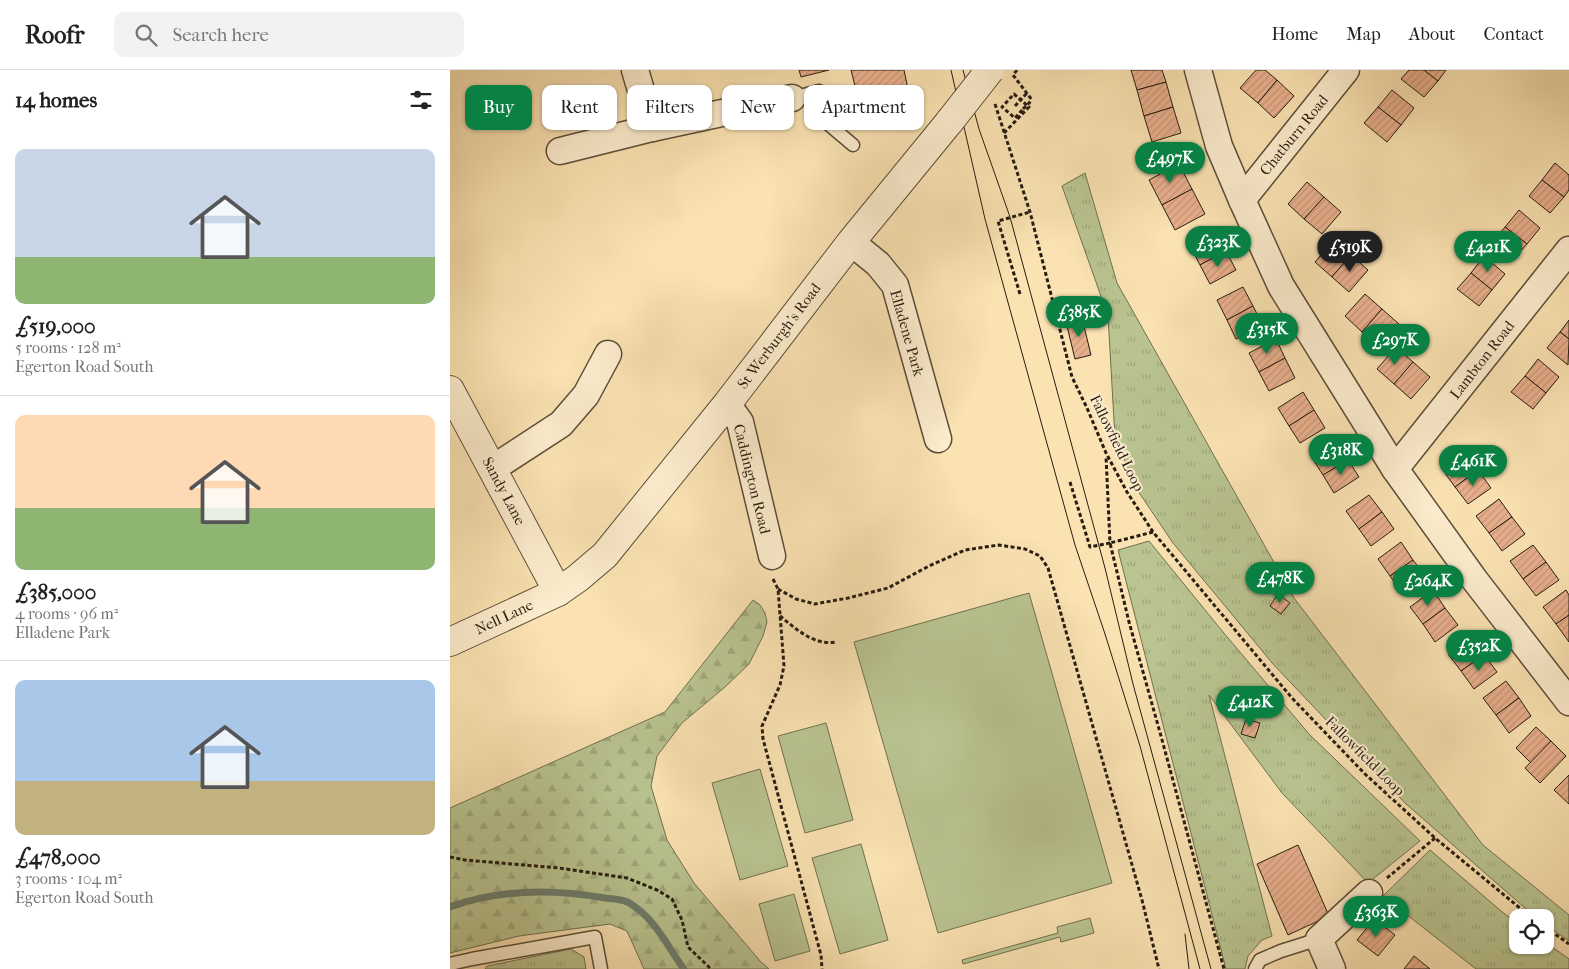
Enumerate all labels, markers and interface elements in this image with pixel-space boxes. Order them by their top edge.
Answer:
search box [114,12,464,57]
text: Roofr [25,21,84,49]
icon: search [132,21,160,49]
text: Search here [172,24,269,46]
text: Home [1271,24,1318,45]
text: Map [1346,24,1381,45]
text: About [1409,24,1455,45]
text: Contact [1483,24,1544,45]
chip: Buy [465,85,532,130]
chip: Rent [542,85,617,130]
chip: Filters [627,85,712,130]
chip: New [722,85,794,130]
chip: Apartment [804,85,924,130]
icon: filters [407,86,435,114]
text: 14 homes [15,88,97,112]
street label: Chatburn Road [1256,90,1333,179]
pin: £497K [1135,142,1205,184]
text: £497K [1146,148,1194,167]
icon: home [180,182,270,272]
pin: £323K [1183,226,1253,268]
pin: £519K [1315,230,1385,273]
pin: £421K [1453,230,1523,273]
text: £323K [1196,232,1240,251]
text: £519K [1328,237,1372,256]
text: £421K [1465,237,1511,256]
street label: St Werburgh's Road [733,279,825,393]
street label: Elladene Park [886,288,928,379]
pin: £385K [1044,296,1114,338]
text: £385K [1057,302,1101,321]
pin: £315K [1232,312,1302,355]
text: £519,000 [15,314,96,338]
street label: Lambton Road [1446,317,1519,403]
text: £315K [1246,319,1288,338]
pin: £297K [1360,324,1430,366]
text: £297K [1372,330,1418,349]
text: 5 rooms · 128 m² [15,338,121,357]
text: Egerton Road South [15,357,154,376]
street label: Fallowfield Loop [1086,392,1148,494]
street label: Caddington Road [730,422,775,537]
pin: £318K [1306,434,1376,476]
text: £318K [1320,440,1362,459]
pin: £461K [1438,444,1508,487]
icon: home [180,447,270,537]
text: £461K [1450,451,1496,470]
street label: Sandy Lane [479,454,530,529]
pin: £478K [1245,562,1315,604]
pin: £264K [1393,564,1463,607]
text: £478K [1256,568,1304,587]
text: £264K [1404,571,1452,590]
text: £385,000 [15,580,96,604]
street label: Nell Lane [472,595,536,638]
text: 4 rooms · 96 m² [15,604,118,623]
text: Elladene Park [15,623,110,642]
pin: £352K [1444,630,1514,672]
text: £352K [1457,636,1501,655]
pin: £412K [1215,686,1285,728]
text: £412K [1227,692,1273,711]
icon: home [180,712,270,802]
street label: Fallowfield Loop [1321,712,1409,800]
text: £478,000 [15,845,101,869]
text: 3 rooms · 104 m² [15,869,122,888]
text: Egerton Road South [15,888,154,907]
pin: £363K [1341,896,1411,938]
text: £363K [1354,902,1398,921]
map controls [1509,909,1554,954]
button: locate [1509,909,1554,954]

